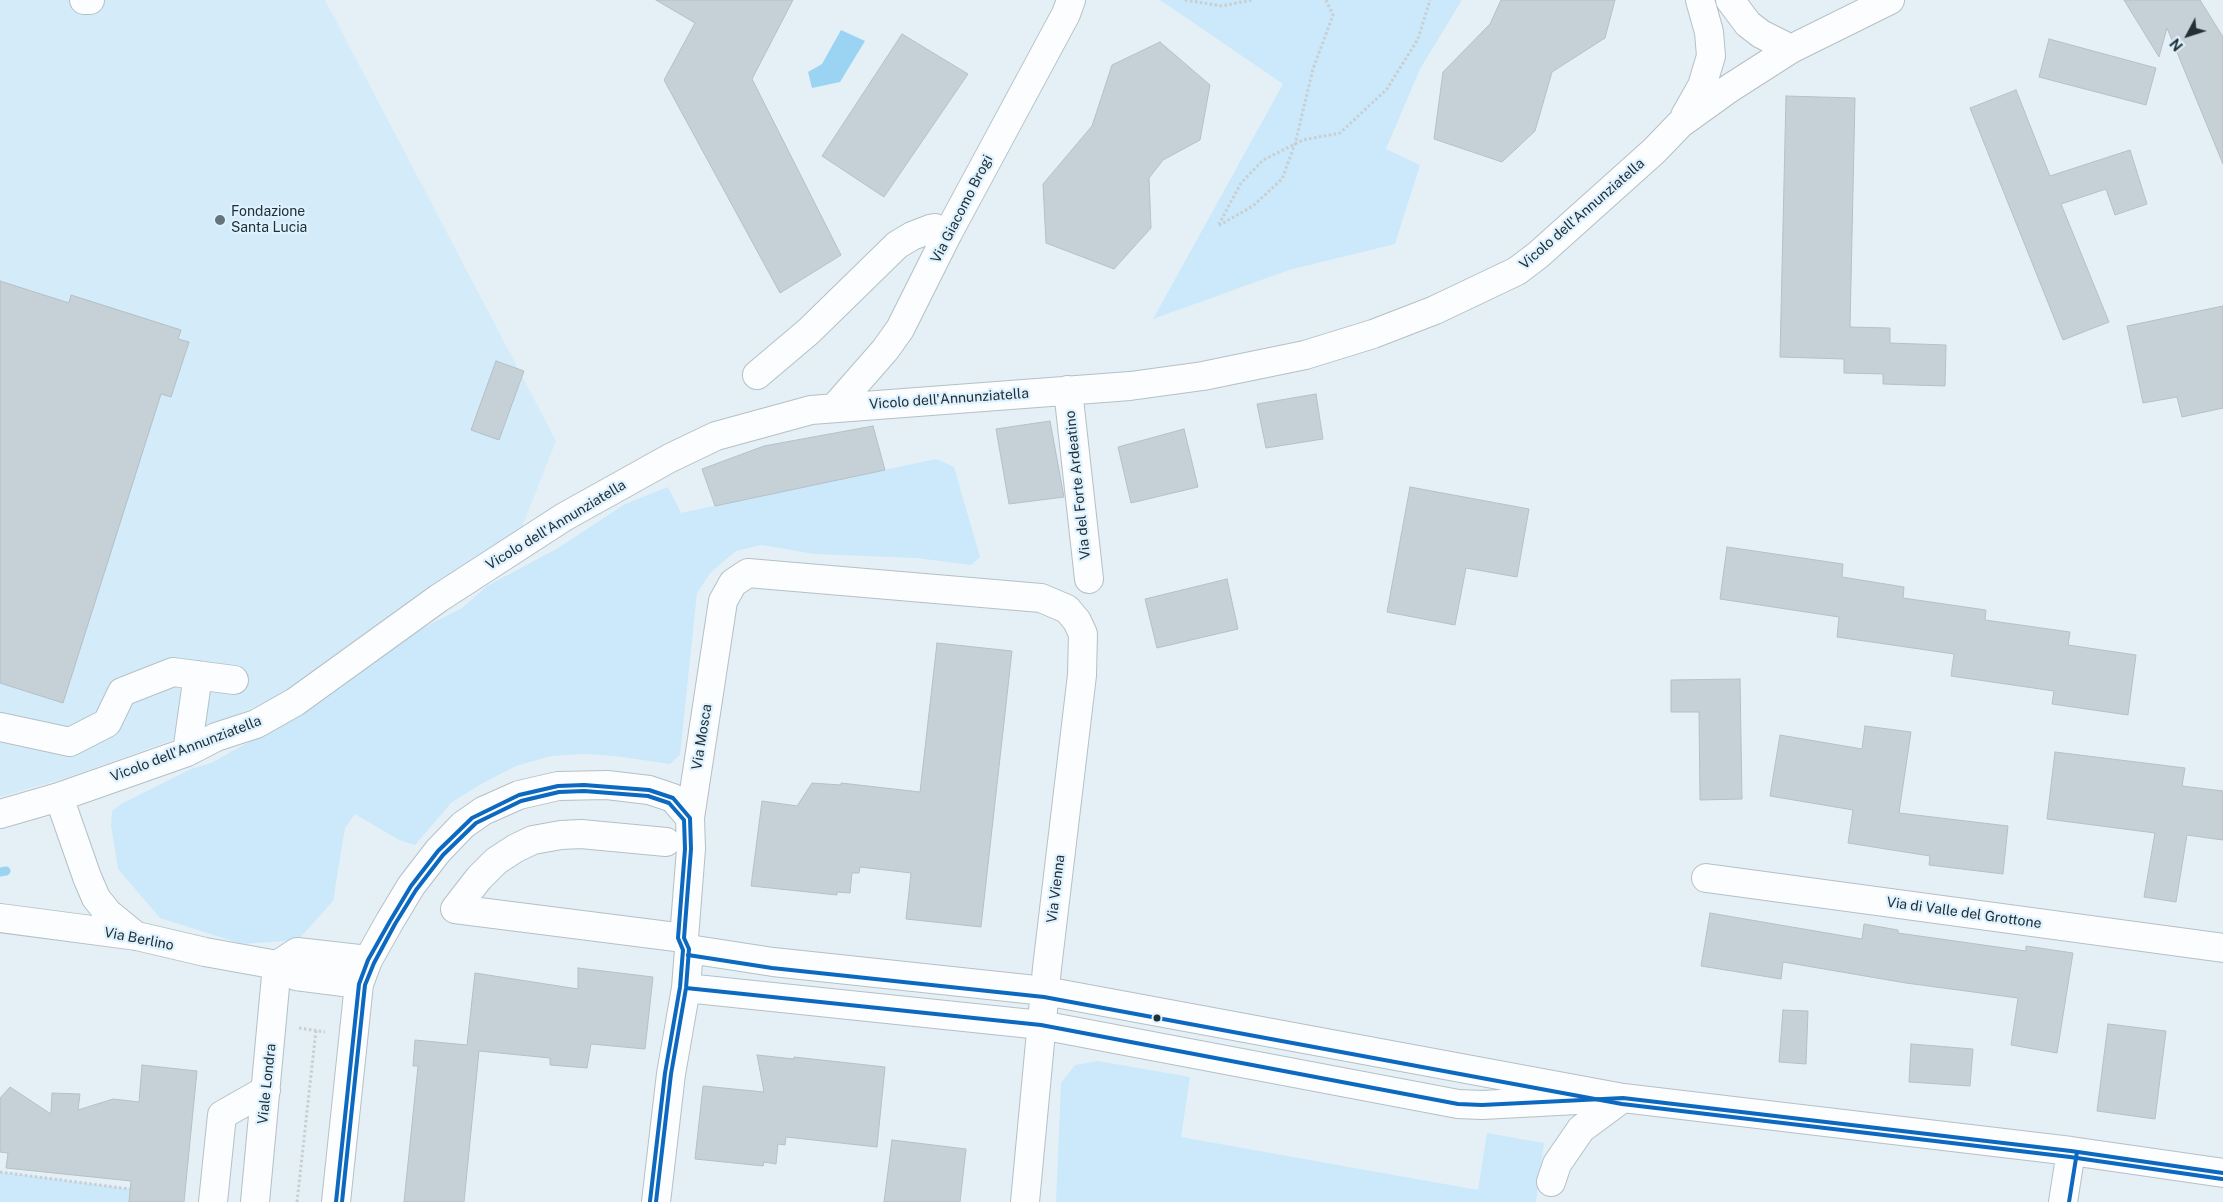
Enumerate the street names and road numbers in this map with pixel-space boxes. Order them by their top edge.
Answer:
street label: Via Giacomo Brogi [927,152,997,266]
street label: Vicolo dell'Annunziatella [1516,155,1648,273]
street label: Vicolo dell'Annunziatella [869,385,1029,413]
street label: Via del Forte Ardeatino [1062,410,1094,560]
street label: Vicolo dell'Annunziatella [483,477,629,573]
street label: Via Mosca [688,703,716,771]
street label: Vicolo dell'Annunziatella [108,712,264,786]
street label: Via Vienna [1043,854,1069,924]
street label: Via di Valle del Grottone [1885,894,2043,932]
street label: Via Berlino [103,924,175,954]
street label: Viale Londra [254,1043,280,1125]

